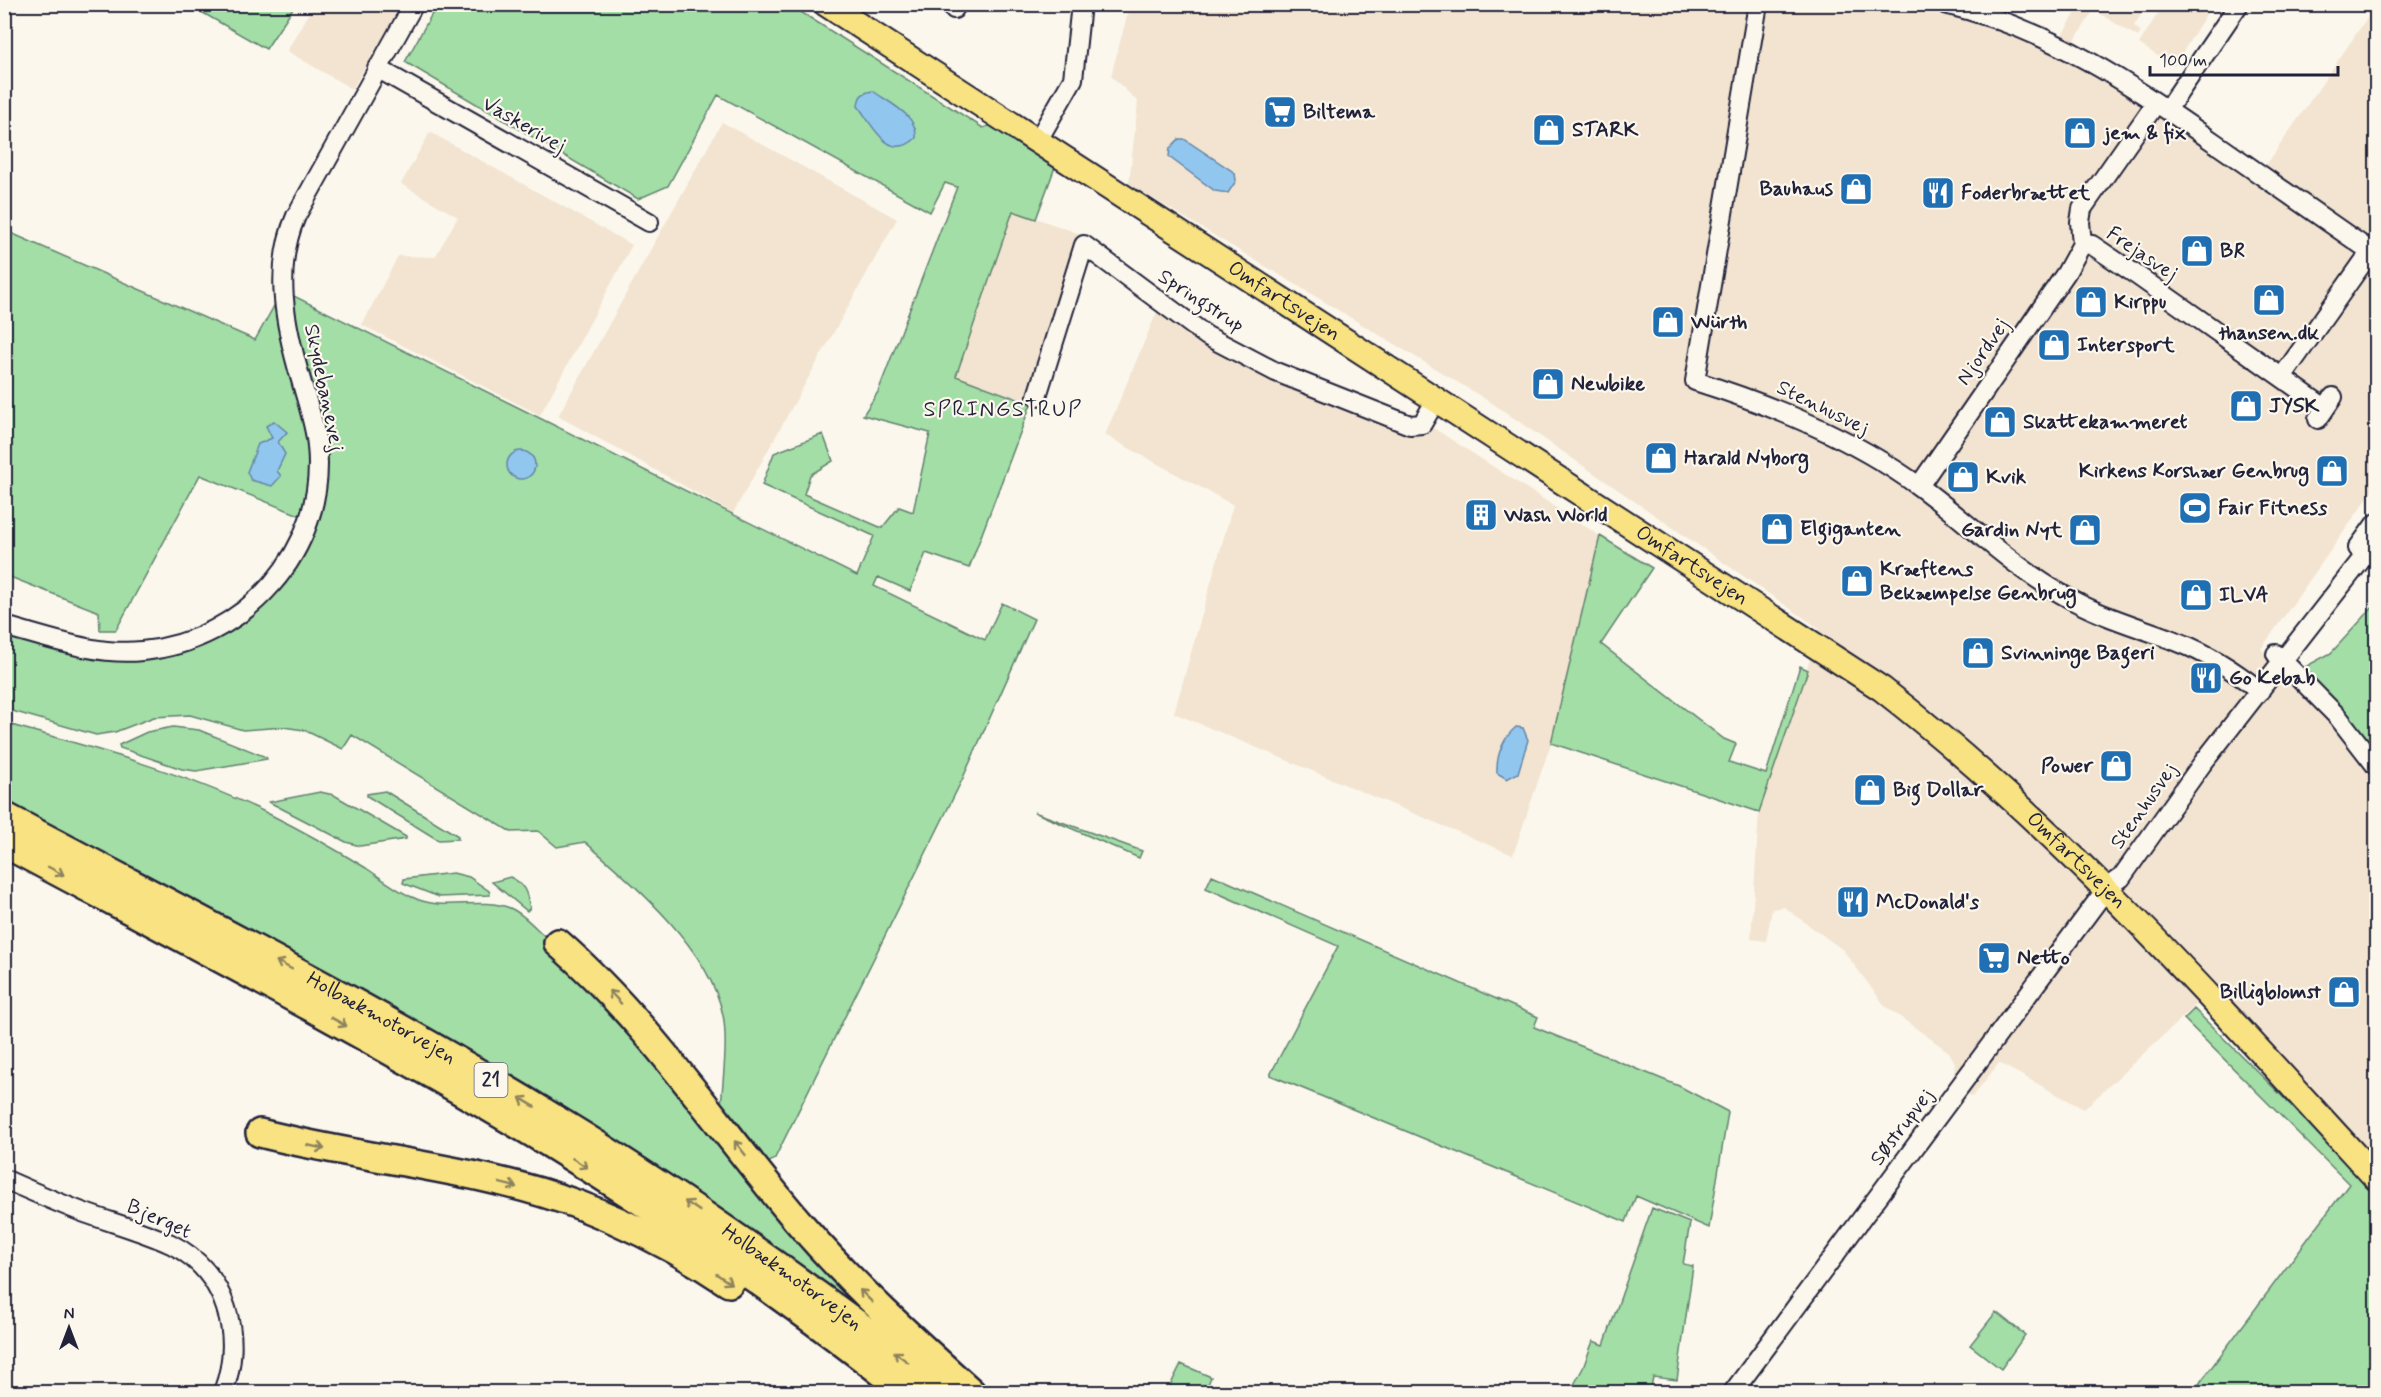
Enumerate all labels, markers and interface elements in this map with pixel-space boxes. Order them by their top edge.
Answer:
scale bar [2150,39,2338,77]
text: 100 m [2159,49,2207,73]
street label: Vaskerivej [477,90,571,160]
supermarket icon: Biltema [1262,94,1298,130]
place label: Biltema [1303,98,1376,126]
shop icon: STARK [1531,112,1567,148]
shop icon: jem & fix [2062,115,2098,151]
place label: STARK [1572,116,1640,144]
place label: jem & fix [2102,119,2187,147]
shop icon: Bauhaus [1838,171,1874,207]
place label: Bauhaus [1760,175,1834,203]
restaurant icon: Foderbrættet [1920,175,1956,211]
place label: Foderbrættet [1961,179,2091,207]
street label: Frejasvej [2101,220,2183,288]
shop icon: BR [2179,233,2215,269]
place label: BR [2220,237,2245,265]
street label: Omfartsvejen [1222,254,1346,348]
street label: Springstrup [1151,263,1250,341]
shop icon: thansen.dk [2251,282,2287,318]
shop icon: Kirppu [2073,284,2109,320]
place label: Kirppu [2114,288,2166,316]
shop icon: Würth [1650,304,1686,340]
place label: Würth [1690,308,1748,336]
street label: Njordvej [1950,313,2016,391]
place label: thansen.dk [2218,319,2319,347]
street label: Skydebanevej [297,322,351,454]
shop icon: Intersport [2036,327,2072,363]
place label: Intersport [2077,331,2175,359]
shop icon: Newbike [1530,366,1566,402]
place label: Newbike [1571,370,1645,398]
street label: Stenhusvej [1772,374,1874,442]
shop icon: JYSK [2228,388,2264,424]
place label: JYSK [2269,392,2321,420]
district label: SPRINGSTRUP [923,396,1083,424]
shop icon: Skattekammeret [1982,404,2018,440]
place label: Skattekammeret [2023,408,2188,436]
shop icon: Harald Nyborg [1643,440,1679,476]
place label: Harald Nyborg [1684,444,1809,474]
shop icon: Kirkens Korshær Genbrug [2314,453,2350,489]
place label: Kirkens Korshær Genbrug [2079,457,2309,487]
shop icon: Kvik [1945,459,1981,495]
place label: Kvik [1986,463,2027,491]
sports icon: Fair Fitness [2177,490,2213,526]
place label: Fair Fitness [2218,494,2328,522]
building icon: Wash World [1463,497,1499,533]
place label: Wash World [1503,501,1608,529]
shop icon: Elgiganten [1759,511,1795,547]
shop icon: Gardin Nyt [2067,512,2103,548]
place label: Elgiganten [1800,515,1901,545]
place label: Gardin Nyt [1961,516,2063,544]
street label: Omfartsvejen [1630,519,1754,612]
place label: Kræftens Bekæmpelse Genbrug [1880,555,2077,609]
shop icon: Kræftens Bekæmpelse Genbrug [1839,563,1875,599]
shop icon: ILVA [2178,577,2214,613]
place label: ILVA [2219,581,2269,609]
shop icon: Svinninge Bageri [1960,635,1996,671]
place label: Svinninge Bageri [2001,639,2155,669]
restaurant icon: Go Kebab [2188,660,2224,696]
place label: Go Kebab [2229,664,2315,692]
shop icon: Power [2098,748,2134,784]
place label: Power [2041,752,2094,780]
street label: Stenhusvej [2104,757,2184,855]
shop icon: Big Dollar [1852,772,1888,808]
place label: Big Dollar [1893,776,1984,806]
street label: Omfartsvejen [2020,805,2132,916]
one-way arrow [47,865,64,877]
restaurant icon: McDonald's [1835,884,1871,920]
place label: McDonald's [1876,888,1980,916]
supermarket icon: Netto [1976,940,2012,976]
place label: Netto [2017,944,2070,972]
one-way arrow [276,959,293,971]
street label: Holbækmotorvejen [301,965,461,1071]
shop icon: Billigblomst [2326,974,2362,1010]
place label: Billigblomst [2220,978,2321,1006]
one-way arrow [608,990,623,1005]
one-way arrow [330,1017,347,1029]
road number: 21 [474,1063,508,1097]
street label: Søstrupvej [1864,1083,1940,1171]
one-way arrow [519,1096,536,1108]
one-way arrow [733,1140,746,1156]
one-way arrow [307,1142,326,1154]
one-way arrow [571,1157,588,1169]
one-way arrow [498,1179,517,1191]
street label: Bjerget [122,1192,196,1246]
one-way arrow [684,1200,701,1212]
street label: Holbækmotorvejen [716,1217,868,1337]
one-way arrow [715,1273,731,1285]
one-way arrow [859,1288,874,1303]
north arrow [39,1298,99,1358]
text: N [64,1304,74,1325]
one-way arrow [894,1351,910,1363]

